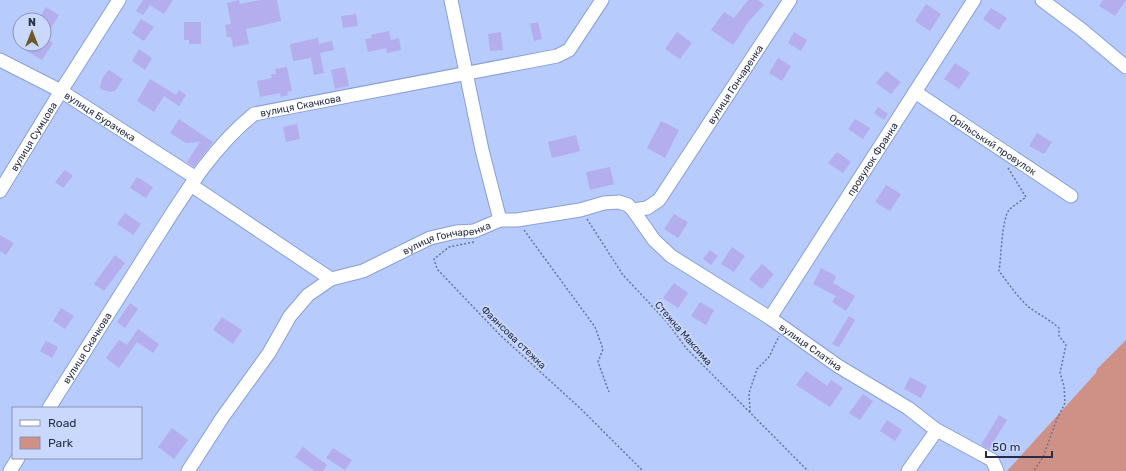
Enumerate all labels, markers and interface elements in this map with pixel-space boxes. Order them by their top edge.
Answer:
north arrow [12,12,52,52]
text: N [28,16,36,29]
street label: вулиця Гончаренка [705,43,766,127]
street label: вулиця Бурачека [62,90,137,144]
street label: вулиця Скачкова [259,92,342,120]
street label: вулиця Сумцова [9,100,60,174]
street label: Орільський провулок [947,112,1039,179]
street label: провулок Франка [845,120,901,198]
street label: вулиця Гончаренка [401,220,493,258]
street label: Стежка Максима [652,299,714,368]
street label: Фаянсова стежка [478,304,548,372]
street label: вулиця Скачкова [61,311,114,386]
street label: вулиця Слатіна [776,321,844,374]
legend [12,407,142,459]
text: Road [48,416,76,430]
scale bar [986,433,1052,459]
text: Park [48,436,74,450]
text: 50 m [992,440,1020,454]

